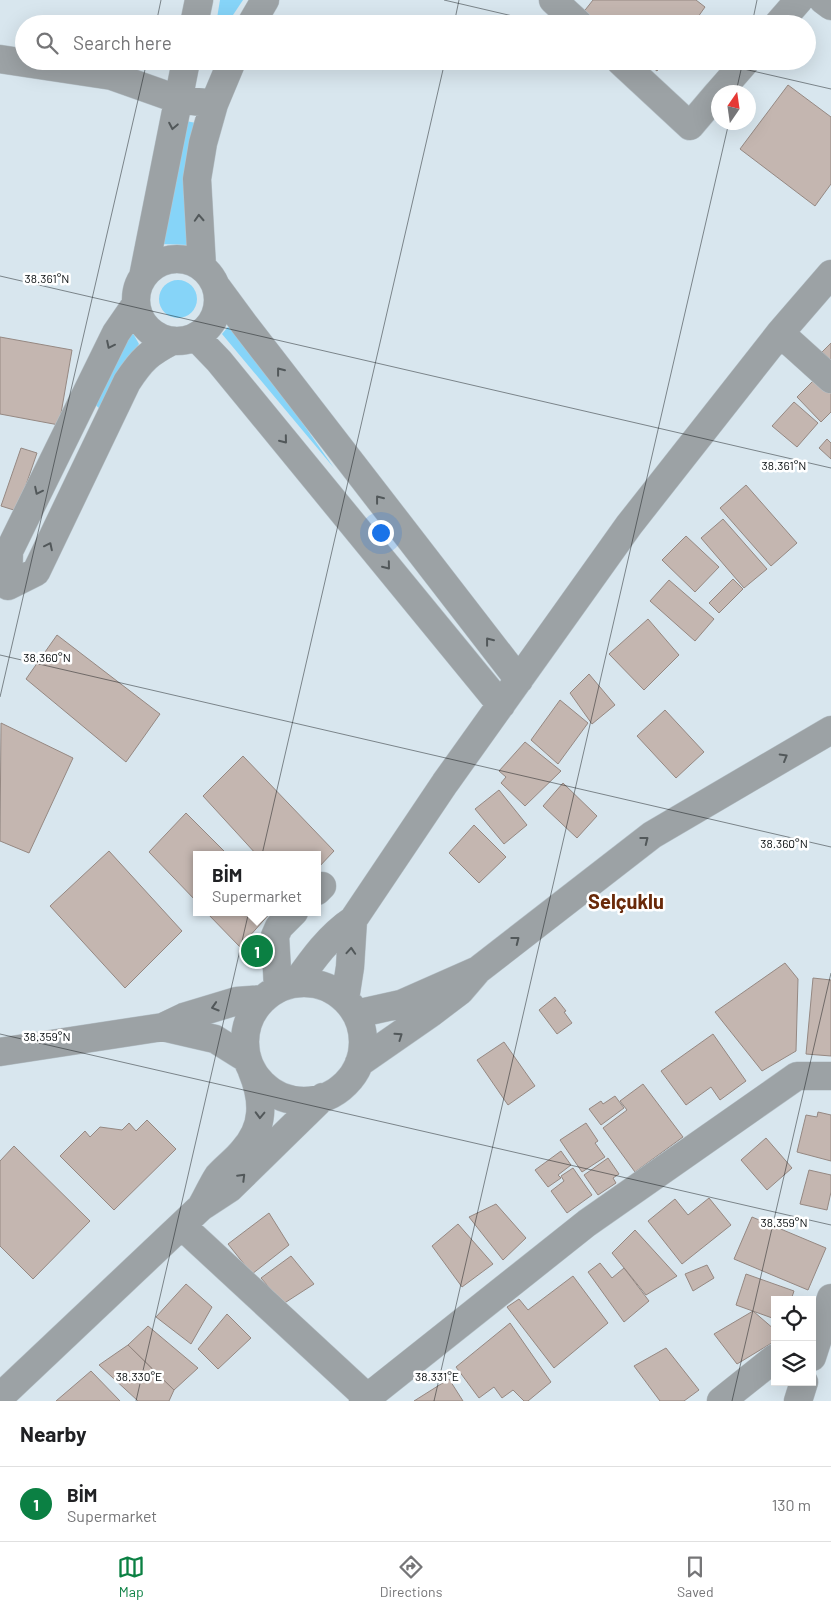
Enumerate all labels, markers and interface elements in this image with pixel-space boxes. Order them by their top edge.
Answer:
search box [15,15,816,70]
icon: search [33,29,61,57]
text: Search here [73,31,172,54]
north arrow [711,85,756,130]
one-way arrow [169,122,179,131]
one-way arrow [194,214,205,222]
text: 38.361°N [25,271,69,285]
one-way arrow [106,340,116,349]
one-way arrow [276,367,285,376]
one-way arrow [279,435,288,444]
text: 38.361°N [762,458,806,472]
one-way arrow [34,486,44,495]
one-way arrow [376,495,385,505]
your location [368,520,394,546]
one-way arrow [42,542,53,551]
one-way arrow [381,560,390,569]
one-way arrow [486,638,495,647]
text: 38.360°N [23,650,71,664]
one-way arrow [779,754,788,764]
text: 38.360°N [760,836,808,850]
one-way arrow [639,838,648,846]
popup [193,851,321,916]
text: BİM [212,863,242,886]
text: Supermarket [212,886,302,905]
district label: Selçuklu [588,889,664,913]
pin: 1 [241,932,273,970]
one-way arrow [510,937,519,945]
one-way arrow [346,947,357,955]
one-way arrow [212,1002,220,1012]
text: 38.359°N [23,1029,71,1043]
one-way arrow [393,1033,403,1042]
one-way arrow [254,1111,265,1119]
one-way arrow [236,1174,245,1183]
text: 38.359°N [760,1215,808,1229]
map controls [771,1296,816,1386]
button: locate [771,1296,816,1341]
button: layers [771,1341,816,1386]
text: 38.330°E [116,1369,162,1383]
text: 38.331°E [415,1369,459,1383]
text: Nearby [20,1421,86,1446]
text: BİM [67,1483,97,1506]
text: 1 [33,1495,39,1514]
text: 130 m [772,1495,811,1514]
text: Supermarket [67,1506,157,1525]
tab: Map [117,1553,145,1600]
tab: Directions [380,1553,442,1600]
tab: Saved [677,1553,714,1600]

